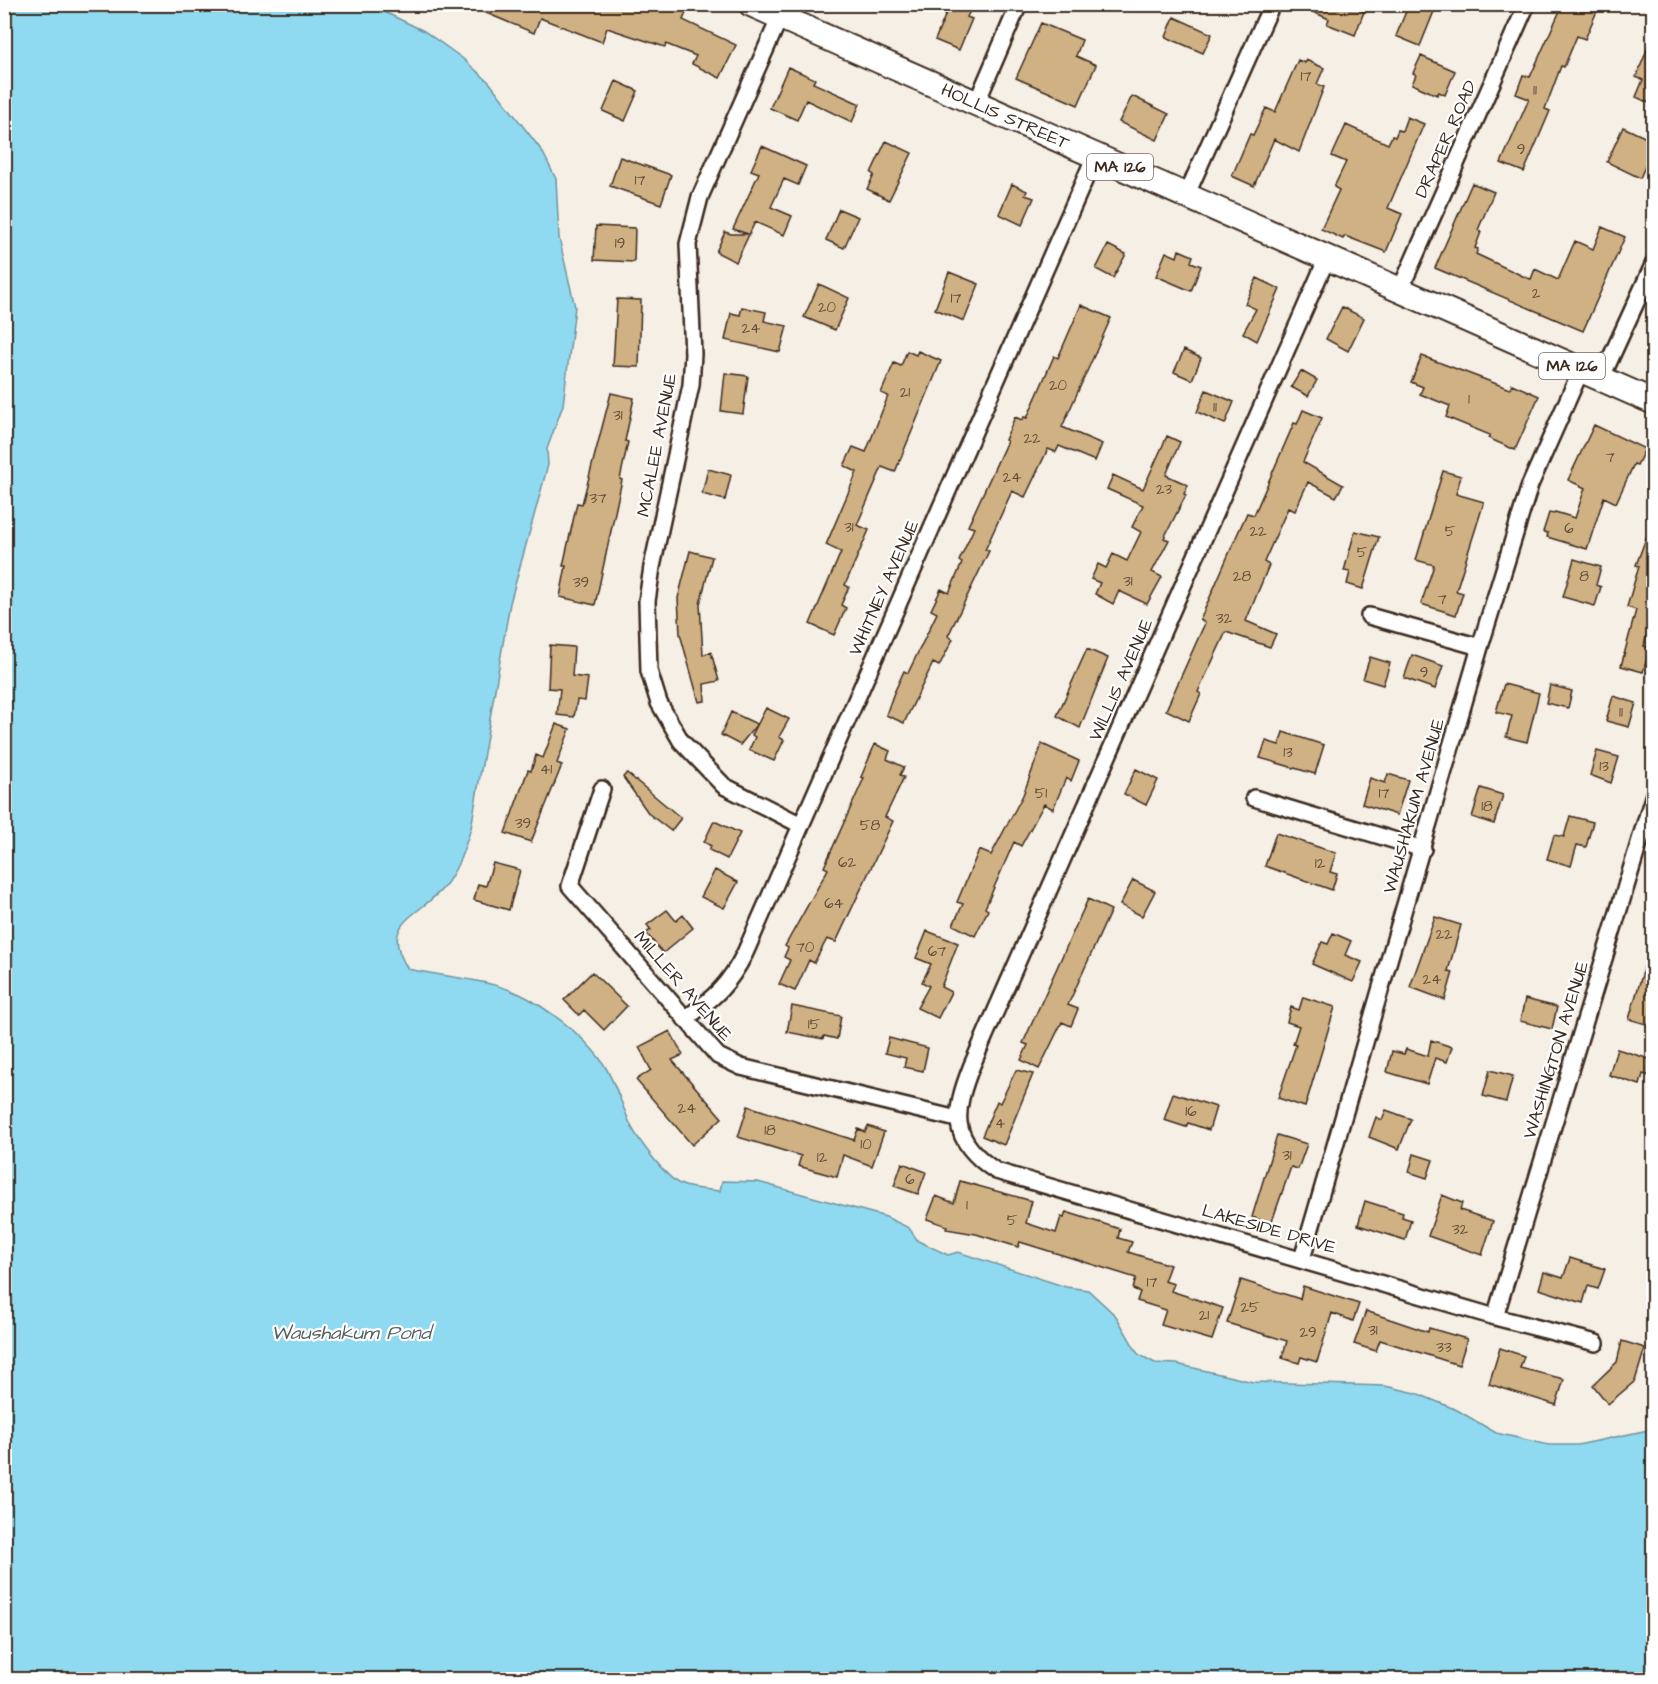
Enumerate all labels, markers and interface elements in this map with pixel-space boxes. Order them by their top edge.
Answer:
house number: 17 [1300,66,1312,87]
street label: DRAPER ROAD [1409,76,1483,202]
street label: HOLLIS STREET [937,77,1074,156]
house number: 11 [1533,80,1537,101]
house number: 9 [1517,139,1525,160]
road number: MA 126 [1087,154,1153,180]
house number: 17 [634,170,646,191]
house number: 19 [615,233,625,254]
house number: 2 [1532,283,1541,304]
house number: 17 [950,288,962,309]
house number: 20 [818,297,837,318]
house number: 24 [742,318,760,339]
road number: MA 126 [1539,353,1605,379]
street label: MCALEE AVENUE [631,371,683,519]
house number: 20 [1049,375,1068,396]
house number: 21 [900,382,910,403]
house number: 1 [1468,389,1470,410]
house number: 11 [1213,397,1217,418]
house number: 31 [613,405,623,426]
house number: 22 [1023,428,1041,449]
house number: 7 [1605,447,1615,468]
house number: 24 [1003,467,1021,488]
house number: 23 [1156,479,1172,500]
house number: 37 [590,488,606,509]
street label: WHITNEY AVENUE [843,516,925,660]
house number: 31 [844,517,854,538]
house number: 6 [1564,518,1574,539]
house number: 22 [1249,521,1267,542]
house number: 5 [1445,521,1456,542]
house number: 5 [1357,542,1368,563]
house number: 28 [1233,566,1251,587]
house number: 8 [1579,566,1589,587]
house number: 31 [1123,571,1133,592]
house number: 39 [573,572,589,593]
house number: 7 [1437,589,1447,610]
house number: 32 [1216,608,1233,629]
street label: WILLIS AVENUE [1083,614,1159,745]
house number: 9 [1420,662,1428,683]
house number: 11 [1619,702,1623,723]
street label: WAUSHAKUM AVENUE [1377,715,1451,897]
house number: 13 [1283,742,1293,763]
house number: 13 [1599,756,1609,777]
house number: 41 [540,759,552,780]
house number: 51 [1035,783,1047,804]
house number: 17 [1378,783,1390,804]
house number: 18 [1481,796,1493,817]
house number: 39 [515,813,531,834]
house number: 58 [860,815,880,836]
house number: 62 [838,852,856,873]
house number: 12 [1315,853,1326,874]
house number: 64 [824,893,844,914]
house number: 22 [1435,924,1453,945]
street label: MILLER AVENUE [628,925,738,1047]
house number: 70 [796,937,815,958]
house number: 67 [928,941,946,962]
street label: WASHINGTON AVENUE [1517,958,1595,1142]
house number: 24 [1423,969,1441,990]
house number: 15 [808,1014,821,1035]
house number: 24 [678,1098,696,1119]
house number: 16 [1185,1101,1197,1122]
house number: 4 [995,1113,1005,1134]
house number: 18 [764,1120,776,1141]
house number: 10 [860,1134,872,1155]
house number: 31 [1282,1145,1292,1166]
house number: 12 [817,1147,828,1168]
house number: 6 [905,1169,915,1190]
house number: 1 [966,1195,968,1216]
street label: LAKESIDE DRIVE [1199,1198,1339,1260]
house number: 5 [1007,1210,1018,1231]
house number: 32 [1452,1219,1469,1240]
house number: 17 [1146,1272,1158,1293]
house number: 25 [1240,1297,1260,1318]
house number: 21 [1199,1305,1209,1326]
water label: Waushakum Pond [271,1319,435,1347]
house number: 31 [1368,1320,1378,1341]
house number: 29 [1299,1322,1317,1343]
house number: 33 [1436,1337,1452,1358]

